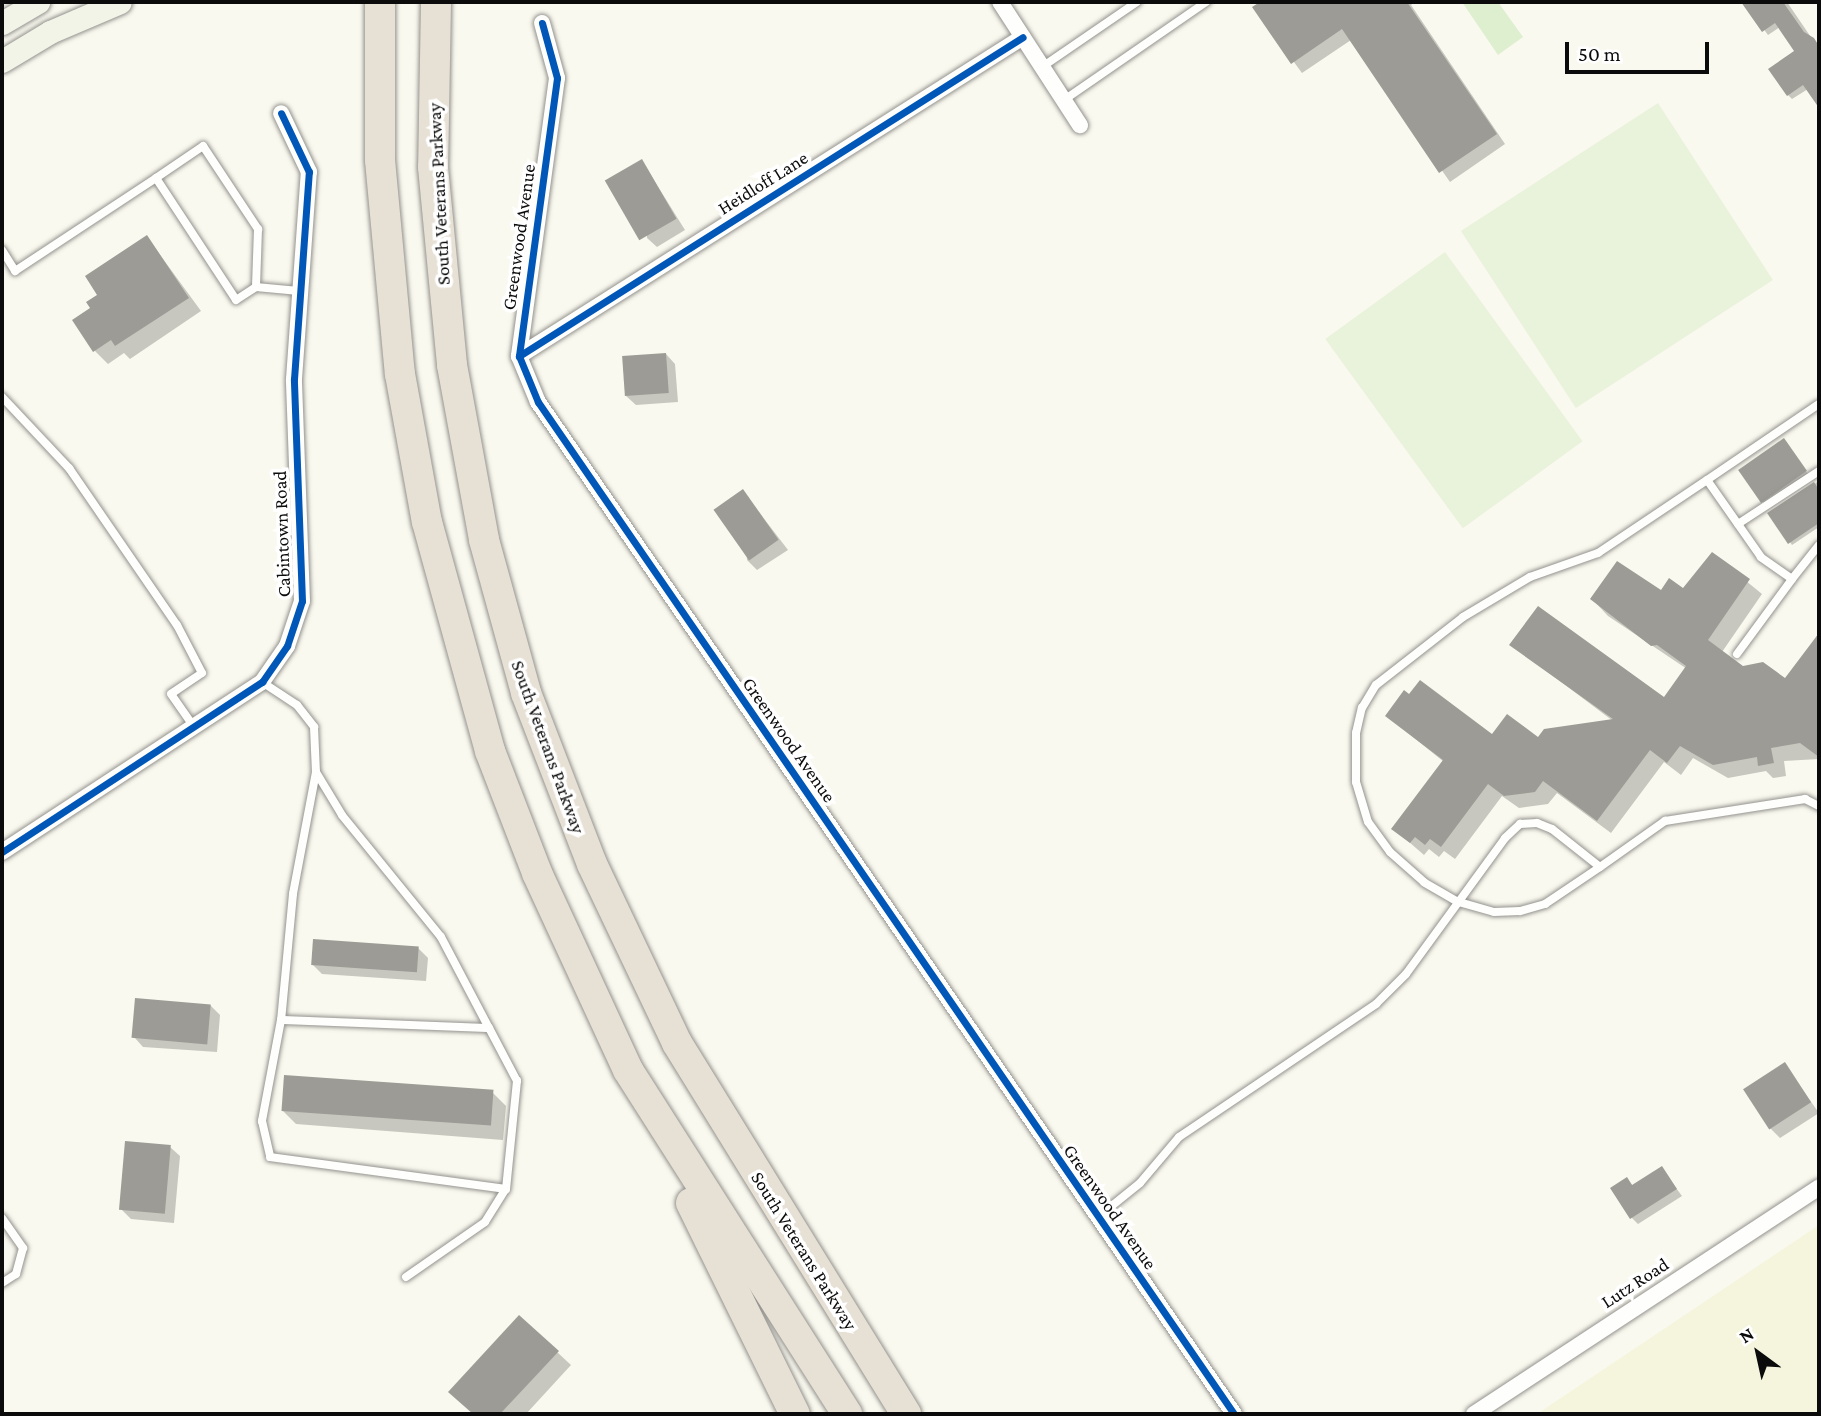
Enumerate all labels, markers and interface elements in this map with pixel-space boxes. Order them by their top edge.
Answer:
scale bar [1569,28,1713,72]
text: 50 m [1578,42,1621,66]
street label: South Veterans Parkway [423,102,455,286]
street label: Heidloff Lane [714,146,812,220]
street label: Greenwood Avenue [497,162,541,312]
street label: Cabintown Road [268,470,296,598]
street label: South Veterans Parkway [506,657,590,837]
street label: Greenwood Avenue [737,673,841,807]
street label: Greenwood Avenue [1058,1140,1162,1274]
street label: South Veterans Parkway [746,1168,862,1334]
street label: Lutz Road [1597,1253,1673,1313]
north arrow [1723,1318,1793,1388]
text: N [1735,1323,1757,1347]

